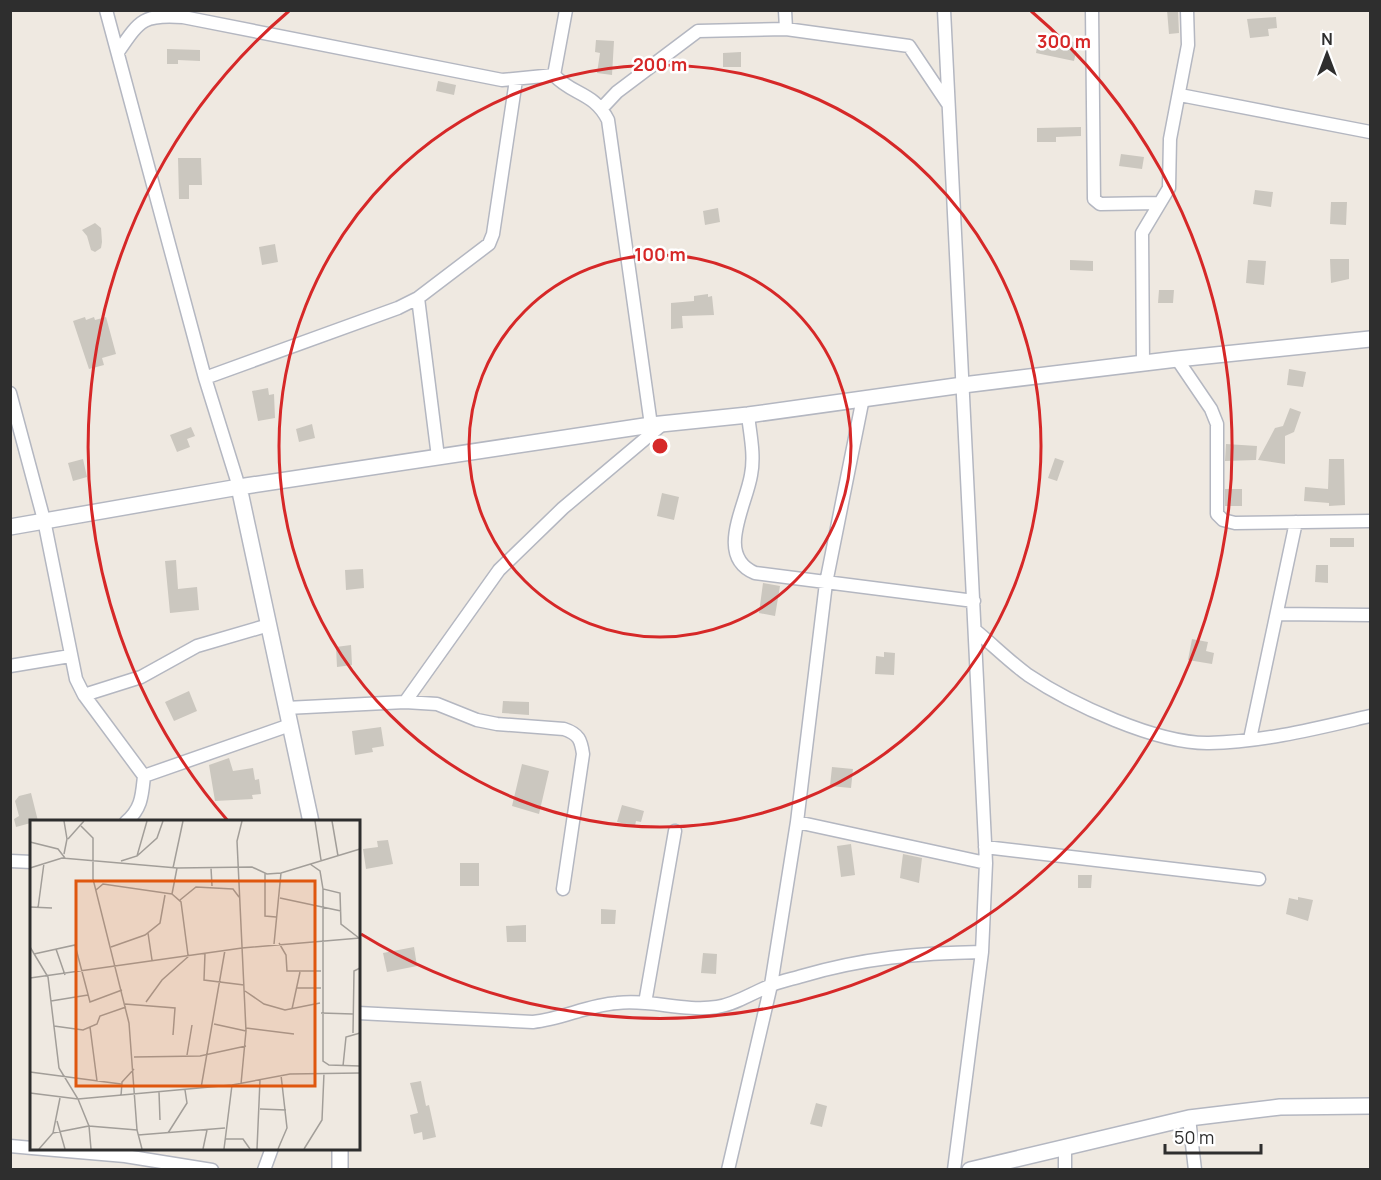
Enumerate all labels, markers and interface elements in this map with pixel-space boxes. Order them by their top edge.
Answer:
north arrow [1297,24,1357,84]
text: N [1321,28,1333,50]
text: 300 m [1037,29,1091,53]
text: 200 m [633,52,687,76]
text: 100 m [634,242,686,266]
centre of rings [650,436,670,456]
inset map [30,820,360,1150]
scale bar [1165,1117,1261,1155]
text: 50 m [1174,1125,1214,1149]

